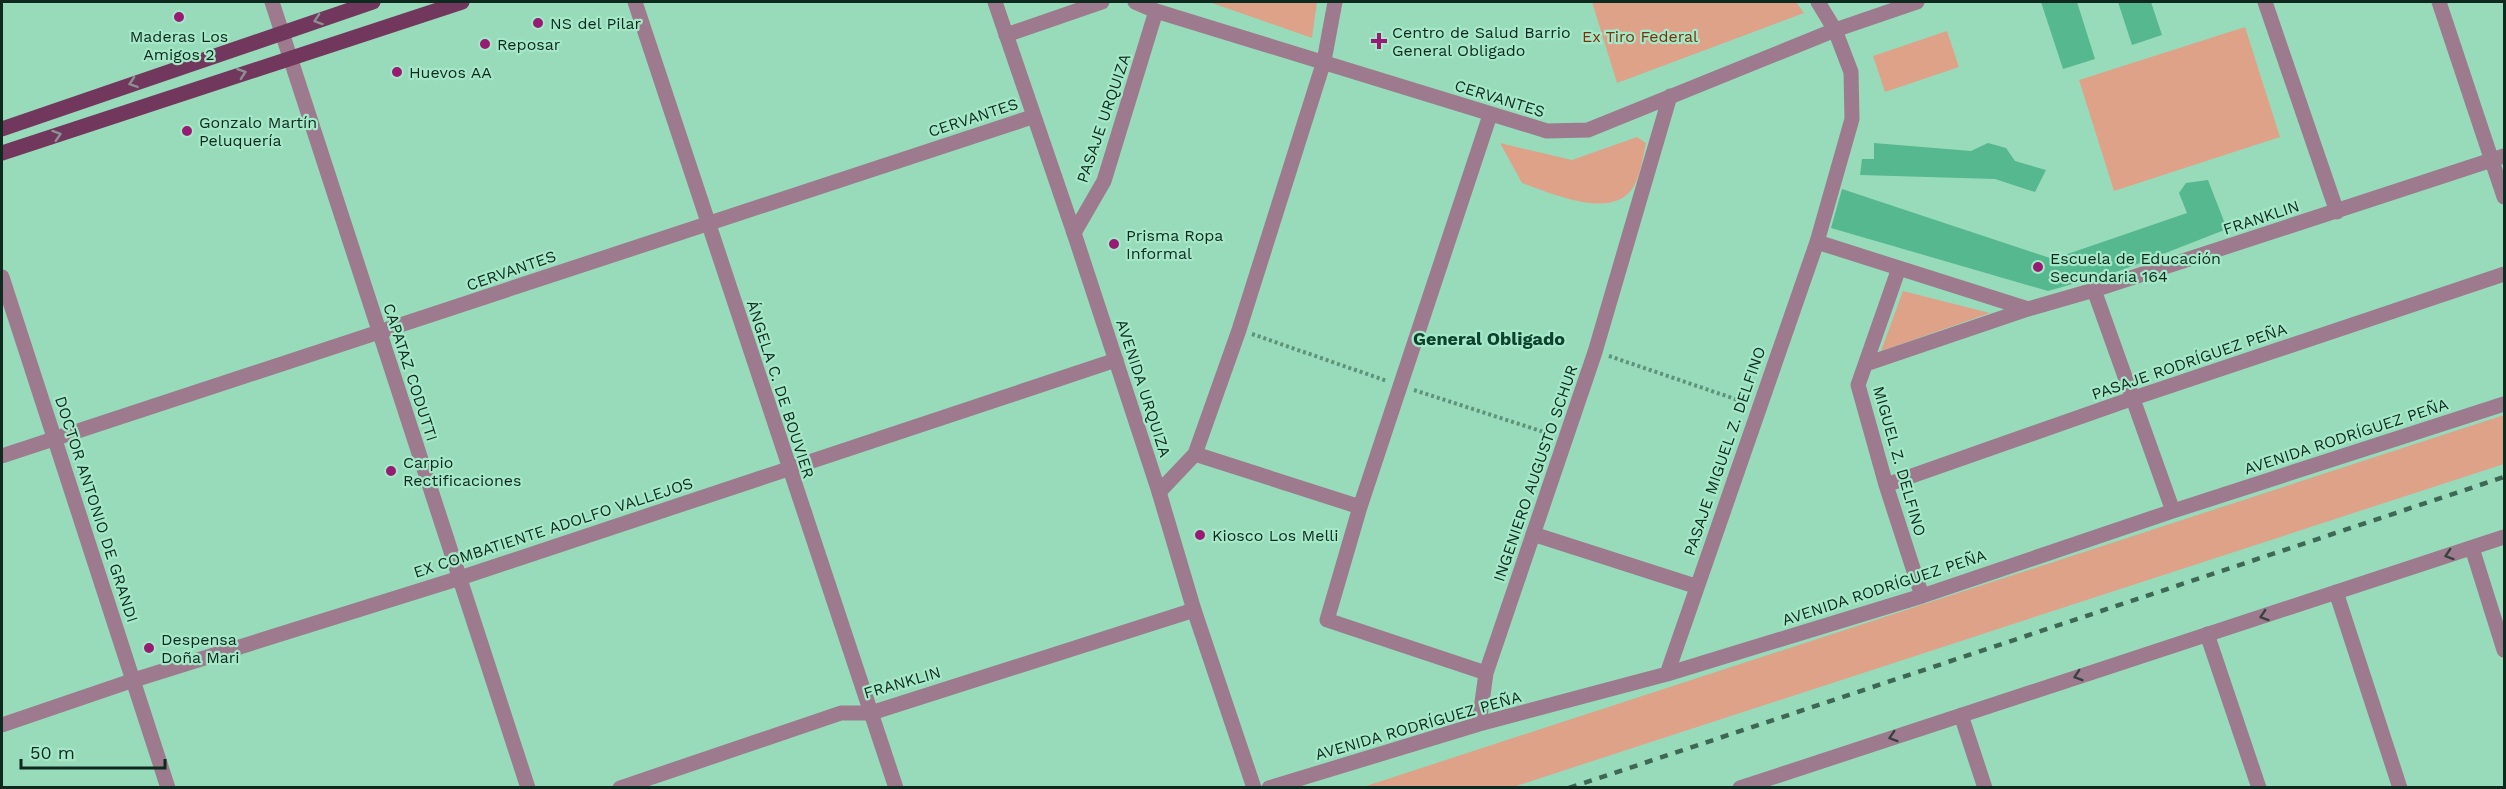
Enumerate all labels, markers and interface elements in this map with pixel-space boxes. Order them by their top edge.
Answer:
marker: Maderas Los Amigos 2 [172,10,186,24]
one-way arrow [313,12,324,25]
place label: NS del Pilar [550,14,641,33]
marker: NS del Pilar [531,16,545,30]
place label: Centro de Salud Barrio General Obligado [1392,23,1571,60]
place label: Maderas Los Amigos 2 [130,27,228,64]
park label: Ex Tiro Federal [1582,27,1698,46]
marker: Centro de Salud Barrio General Obligado [1370,32,1388,50]
place label: Reposar [497,35,561,54]
marker: Reposar [478,37,492,51]
street label: PASAJE URQUIZA [1072,51,1135,185]
place label: Huevos AA [409,63,492,82]
marker: Huevos AA [390,65,404,79]
one-way arrow [236,68,247,81]
one-way arrow [128,76,139,89]
street label: CERVANTES [1452,76,1547,121]
street label: CERVANTES [926,94,1021,141]
place label: Gonzalo Martín Peluquería [199,113,317,150]
marker: Gonzalo Martín Peluquería [180,124,194,138]
one-way arrow [51,129,62,142]
street label: FRANKLIN [2221,196,2302,239]
place label: Prisma Ropa Informal [1126,226,1223,263]
marker: Prisma Ropa Informal [1107,237,1121,251]
street label: CERVANTES [464,246,558,295]
place label: Escuela de Educación Secundaria 164 [2050,249,2221,286]
marker: Escuela de Educación Secundaria 164 [2031,260,2045,274]
street label: ÁNGELA C. DE BOUVIER [743,298,818,481]
street label: CAPATAZ CODUTTI [379,301,442,443]
street label: AVENIDA URQUIZA [1112,317,1175,460]
street label: PASAJE RODRÍGUEZ PEÑA [2089,319,2290,404]
district label: General Obligado [1413,328,1565,349]
street label: PASAJE MIGUEL Z. DELFINO [1680,344,1769,558]
street label: INGENIERO AUGUSTO SCHUR [1489,362,1582,584]
street label: MIGUEL Z. DELFINO [1869,384,1930,538]
street label: DOCTOR ANTONIO DE GRANDI [51,394,142,625]
street label: AVENIDA RODRÍGUEZ PEÑA [2242,394,2451,479]
place label: Carpio Rectificaciones [403,453,521,490]
marker: Carpio Rectificaciones [384,464,398,478]
street label: EX COMBATIENTE ADOLFO VALLEJOS [411,473,695,582]
place label: Kiosco Los Melli [1212,526,1338,545]
marker: Kiosco Los Melli [1193,528,1207,542]
street label: AVENIDA RODRÍGUEZ PEÑA [1780,545,1989,630]
one-way arrow [2444,548,2455,561]
one-way arrow [2259,609,2270,621]
place label: Despensa Doña Mari [161,630,240,667]
marker: Despensa Doña Mari [142,641,156,655]
street label: FRANKLIN [861,662,943,703]
one-way arrow [2073,669,2084,682]
street label: AVENIDA RODRÍGUEZ PEÑA [1313,687,1524,764]
one-way arrow [1888,730,1899,742]
scale bar [21,732,165,770]
text: 50 m [30,742,75,763]

